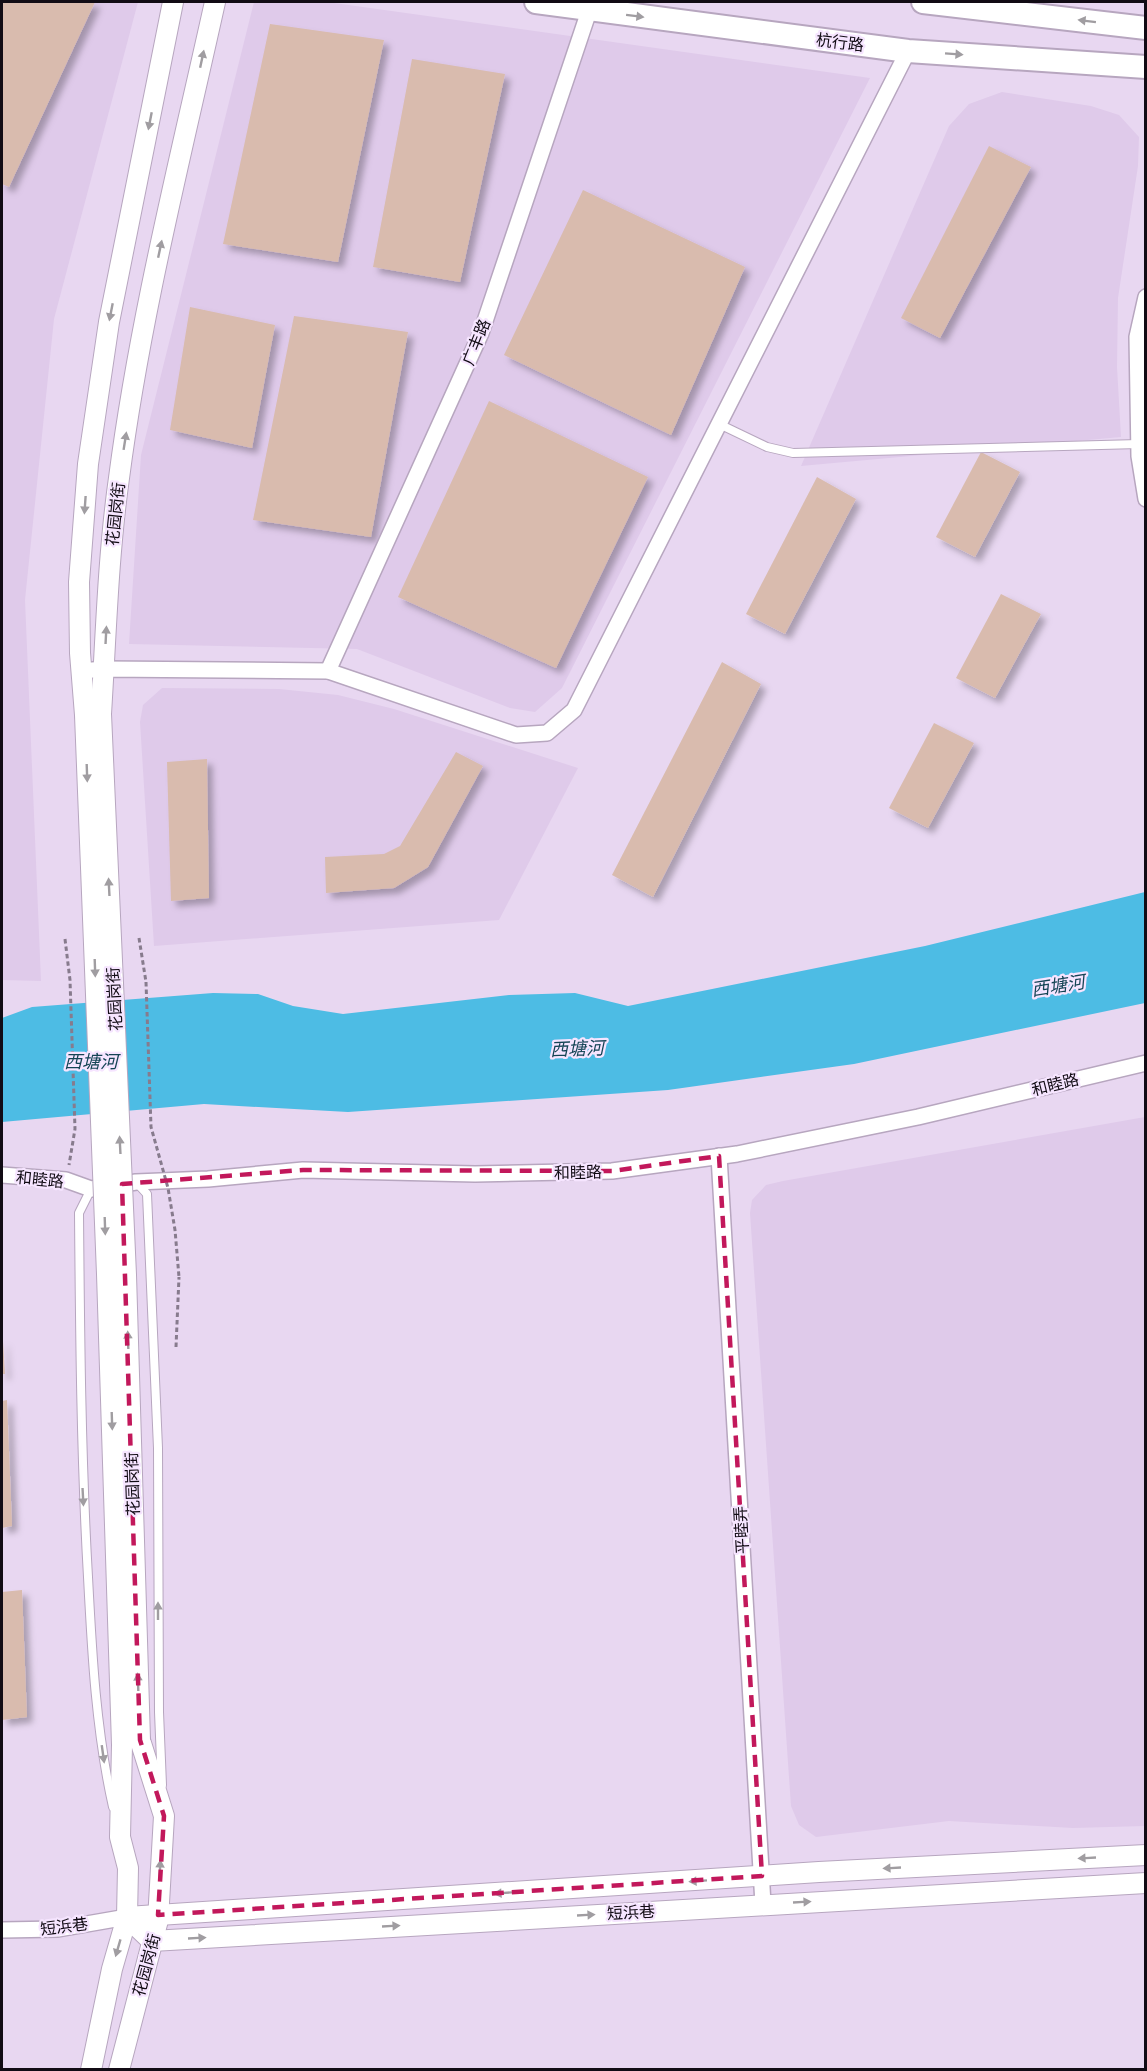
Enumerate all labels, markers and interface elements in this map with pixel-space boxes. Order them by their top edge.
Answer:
one-way arrow [626,11,645,21]
one-way arrow [1078,16,1097,26]
street label: 杭行路 [815,29,865,55]
one-way arrow [198,49,207,68]
one-way arrow [944,49,963,58]
one-way arrow [145,111,154,130]
one-way arrow [156,239,165,258]
one-way arrow [106,303,115,322]
street label: 广丰路 [458,316,494,368]
one-way arrow [120,431,129,450]
street label: 花园岗街 [102,481,128,547]
one-way arrow [80,495,89,514]
one-way arrow [101,625,110,644]
one-way arrow [82,764,92,783]
one-way arrow [104,878,113,897]
one-way arrow [90,959,99,978]
street label: 花园岗街 [102,967,126,1031]
water label: 西塘河 [1029,969,1089,1001]
water label: 西塘河 [550,1036,607,1061]
water label: 西塘河 [64,1050,121,1073]
street label: 和睦路 [1029,1068,1081,1100]
one-way arrow [116,1135,125,1154]
street label: 和睦路 [554,1162,602,1182]
street label: 和睦路 [15,1167,65,1191]
one-way arrow [101,1216,110,1235]
one-way arrow [123,1330,133,1349]
one-way arrow [107,1411,116,1430]
street label: 花园岗街 [121,1452,143,1516]
one-way arrow [79,1488,88,1507]
street label: 平睦弄 [730,1506,752,1554]
one-way arrow [153,1601,163,1620]
one-way arrow [134,1672,143,1691]
one-way arrow [98,1745,107,1764]
one-way arrow [1078,1854,1097,1863]
one-way arrow [155,1859,164,1878]
one-way arrow [883,1864,902,1873]
one-way arrow [688,1876,707,1886]
one-way arrow [494,1889,513,1898]
one-way arrow [792,1897,811,1907]
street label: 短浜巷 [607,1901,655,1923]
one-way arrow [577,1910,596,1919]
street label: 短浜巷 [39,1913,89,1939]
one-way arrow [382,1922,401,1931]
street label: 花园岗街 [128,1931,164,1999]
one-way arrow [187,1933,206,1942]
one-way arrow [113,1939,122,1957]

